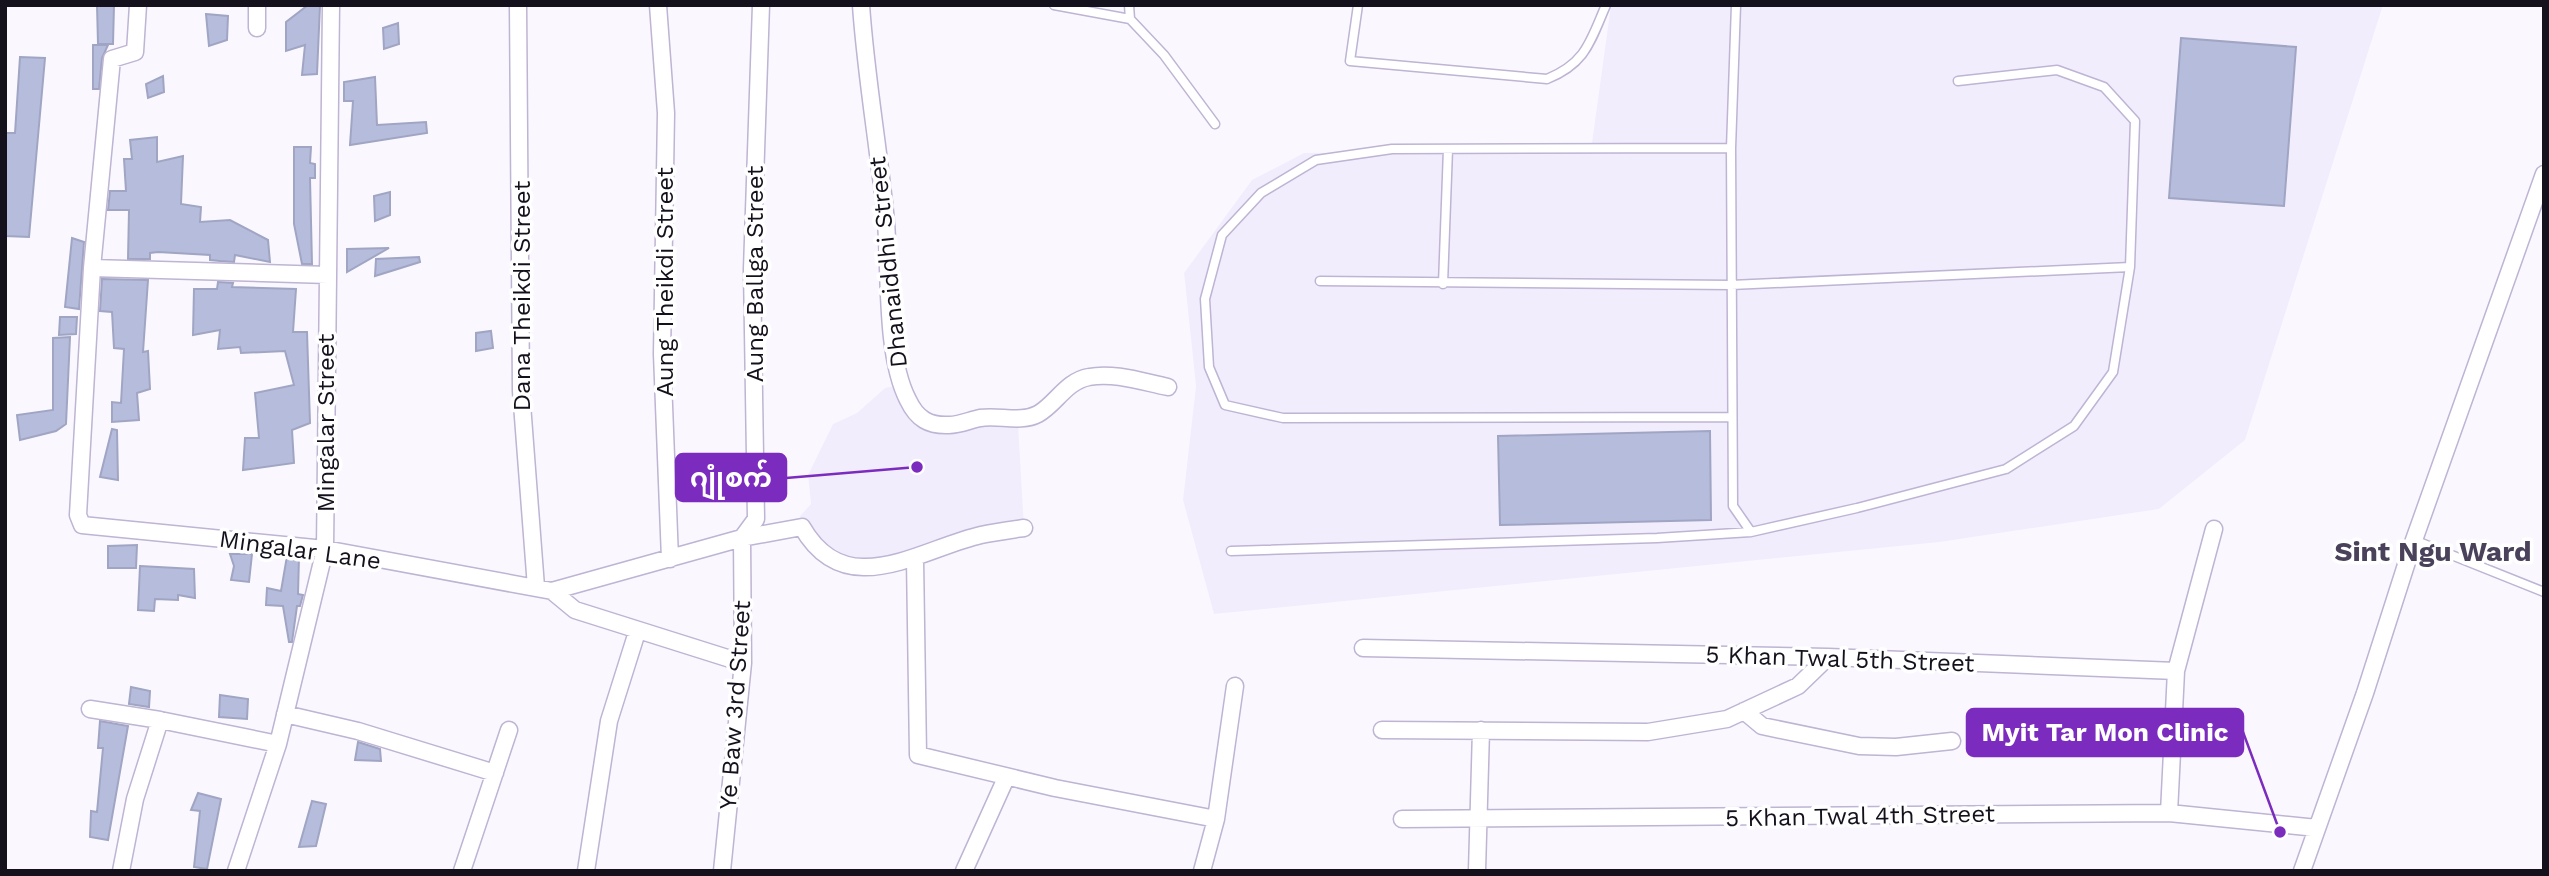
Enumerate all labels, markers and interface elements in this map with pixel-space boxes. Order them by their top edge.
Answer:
street label: Dhanaiddhi Street [863,155,913,369]
street label: Aung Ballga Street [741,166,769,382]
street label: Aung Theikdi Street [651,167,679,397]
street label: Dana Theikdi Street [508,181,536,411]
street label: Mingalar Street [312,334,340,512]
callout: ဂျုံစက် [676,454,786,501]
text: ဂျုံစက် [690,459,772,500]
street label: Mingalar Lane [217,525,383,575]
district label: Sint Ngu Ward [2334,535,2532,568]
street label: Ye Baw 3rd Street [714,599,756,811]
street label: 5 Khan Twal 5th Street [1705,640,1975,678]
callout: Myit Tar Mon Clinic [1967,709,2243,756]
text: Myit Tar Mon Clinic [1981,717,2229,747]
street label: 5 Khan Twal 4th Street [1725,800,1995,832]

